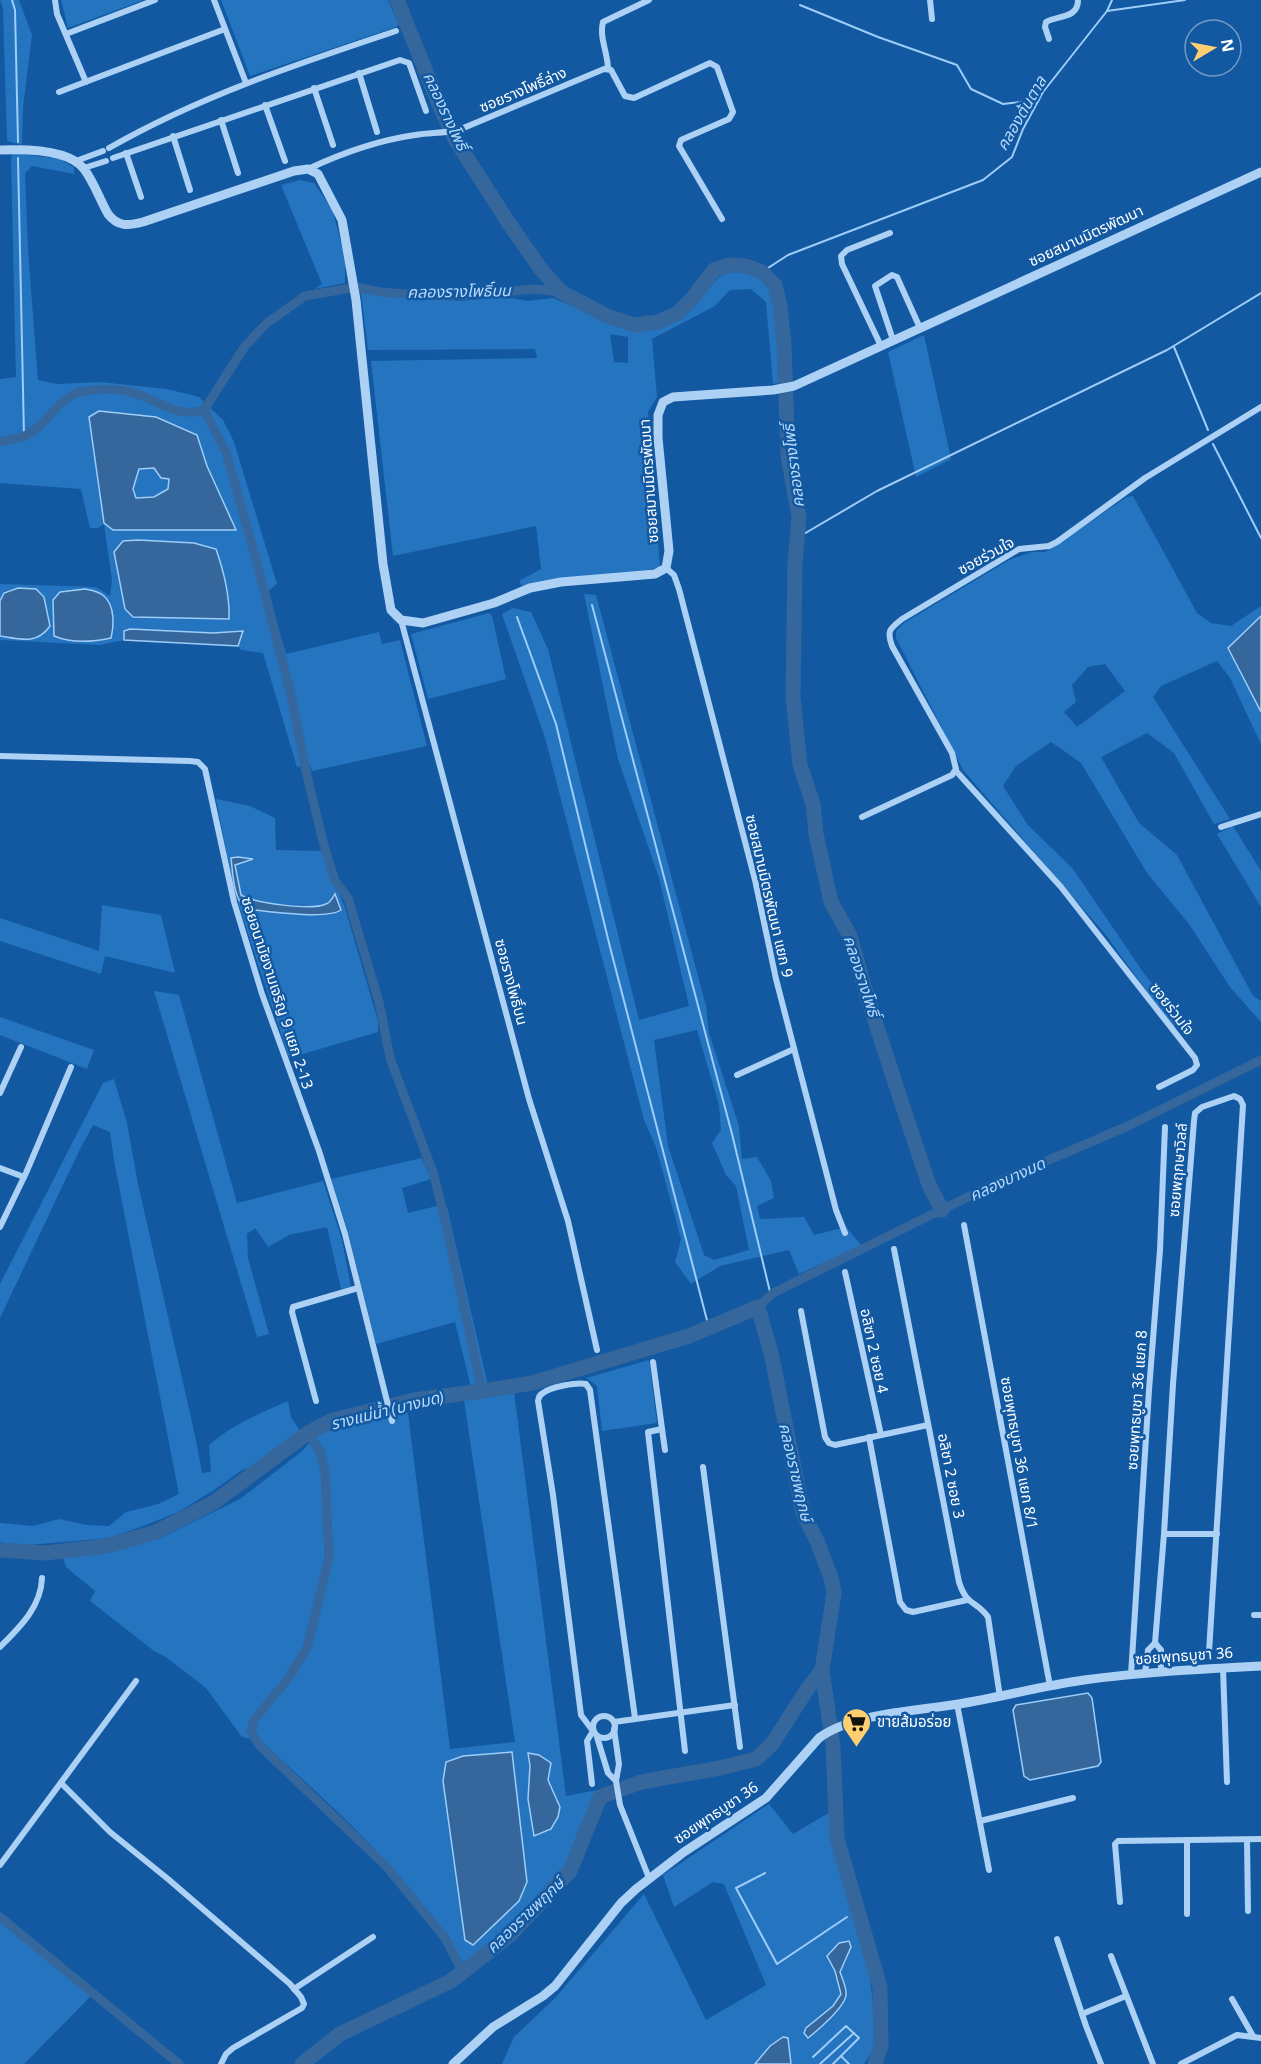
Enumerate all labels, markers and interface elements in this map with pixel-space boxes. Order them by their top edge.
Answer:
north arrow [1183,18,1243,78]
text: N [1216,37,1240,54]
street label: ซอยรางโพธิ์ล่าง [476,62,569,116]
water label: คลองรางโพธิ์ [418,68,476,158]
water label: คลองต้นตาล [991,71,1052,154]
street label: ซอยสมานมิตรพัฒนา [1025,200,1146,270]
water label: คลองรางโพธิ์บน [407,279,512,303]
street label: ซอยสมานมิตรพัฒนา [634,418,662,544]
water label: คลองรางโพธิ์ [776,419,809,509]
street label: ซอยร่วมใจ [954,531,1017,579]
street label: ซอยสมานมิตรพัฒนา แยก 9 [741,812,798,979]
street label: ซอยอนามัยงามเจริญ 9 แยก 2-13 [237,894,319,1091]
water label: คลองรางโพธิ์ [839,933,887,1023]
street label: ซอยรางโพธิ์บน [491,936,533,1027]
street label: ซอยร่วมใจ [1146,978,1200,1039]
street label: ซอยพฤกษาวิลล์ [1163,1122,1191,1218]
water label: คลองบางมด [966,1151,1049,1206]
street label: อลิซา 2 ซอย 4 [856,1306,894,1396]
street label: ซอยพุทธบูชา 36 แยก 8 [1121,1329,1151,1471]
street label: ซอยพุทธบูชา 36 แยก 8/1 [997,1375,1043,1531]
water label: รางแม่น้ำ (บางมด) [328,1385,446,1435]
water label: คลองราชพฤกษ์ [774,1421,819,1526]
street label: อลิซา 2 ซอย 3 [934,1432,970,1520]
street label: ซอยพุทธบูชา 36 [1134,1642,1234,1668]
supermarket icon: ขายส้มอร่อย [840,1706,872,1748]
place label: ขายส้มอร่อย [877,1711,951,1731]
street label: ซอยพุทธบูชา 36 [669,1776,762,1848]
water label: คลองราชพฤกษ์ [481,1870,571,1958]

